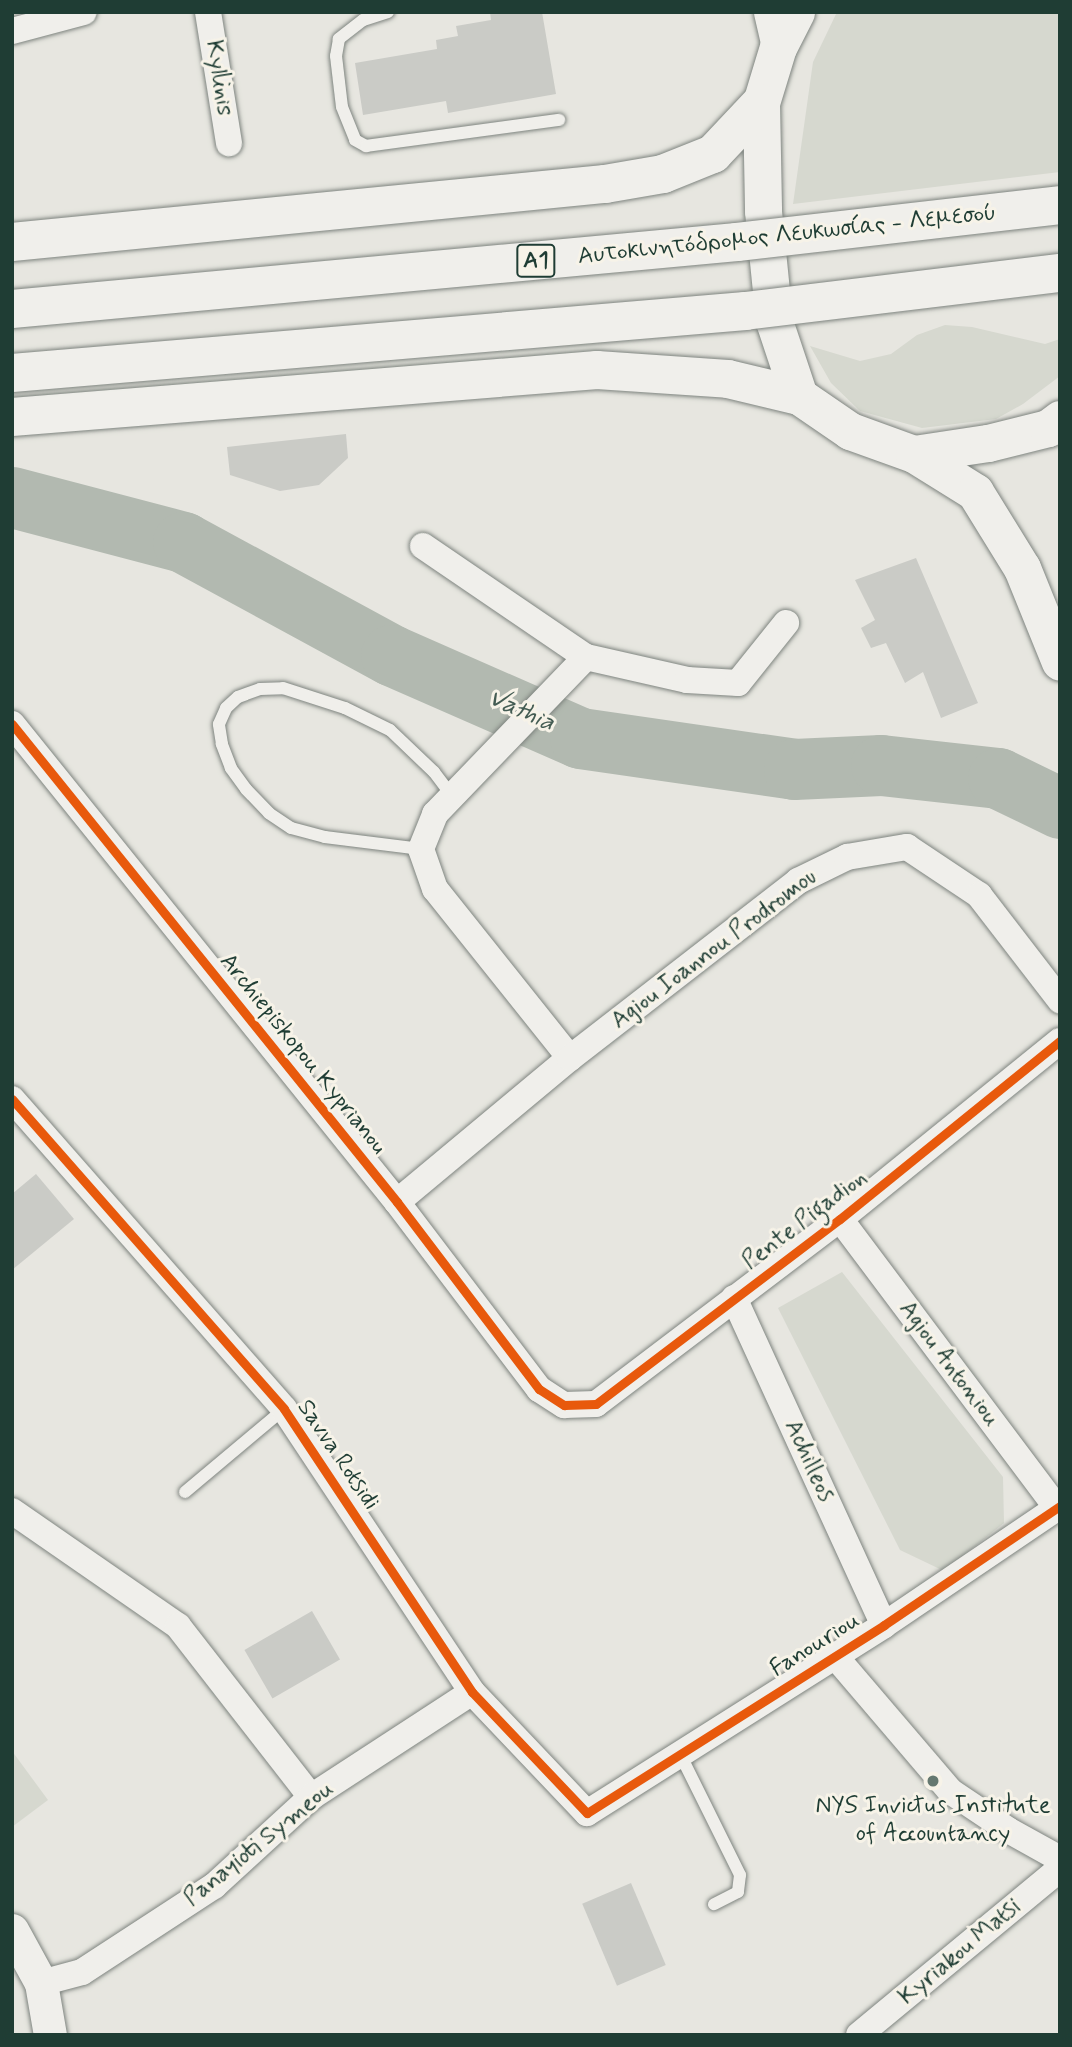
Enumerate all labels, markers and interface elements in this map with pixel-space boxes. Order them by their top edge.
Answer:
street label: Kyllinis [199,38,239,118]
street label: Αυτοκινητόδρομος Λευκωσίας - Λεμεσού [576,199,998,271]
road number: A1 [515,242,557,280]
water label: Vathia [483,683,559,739]
street label: Agiou Ioannou Prodromou [607,863,821,1035]
street label: Archiepiskopou Kyprianou [213,948,393,1160]
street label: Pente Pigadion [737,1164,873,1276]
street label: Agiou Antoniou [893,1297,1005,1431]
street label: Savva Rotsidi [290,1394,386,1516]
street label: Achilleos [778,1415,840,1507]
street label: Fanouriou [765,1606,865,1684]
marker: NYS Invictus Institute of Accountancy [925,1773,941,1789]
street label: Panayioti Symeou [178,1775,340,1913]
place label: NYS Invictus Institute of Accountancy [817,1792,1049,1848]
street label: Kyriakou Matsi [893,1892,1027,2012]

